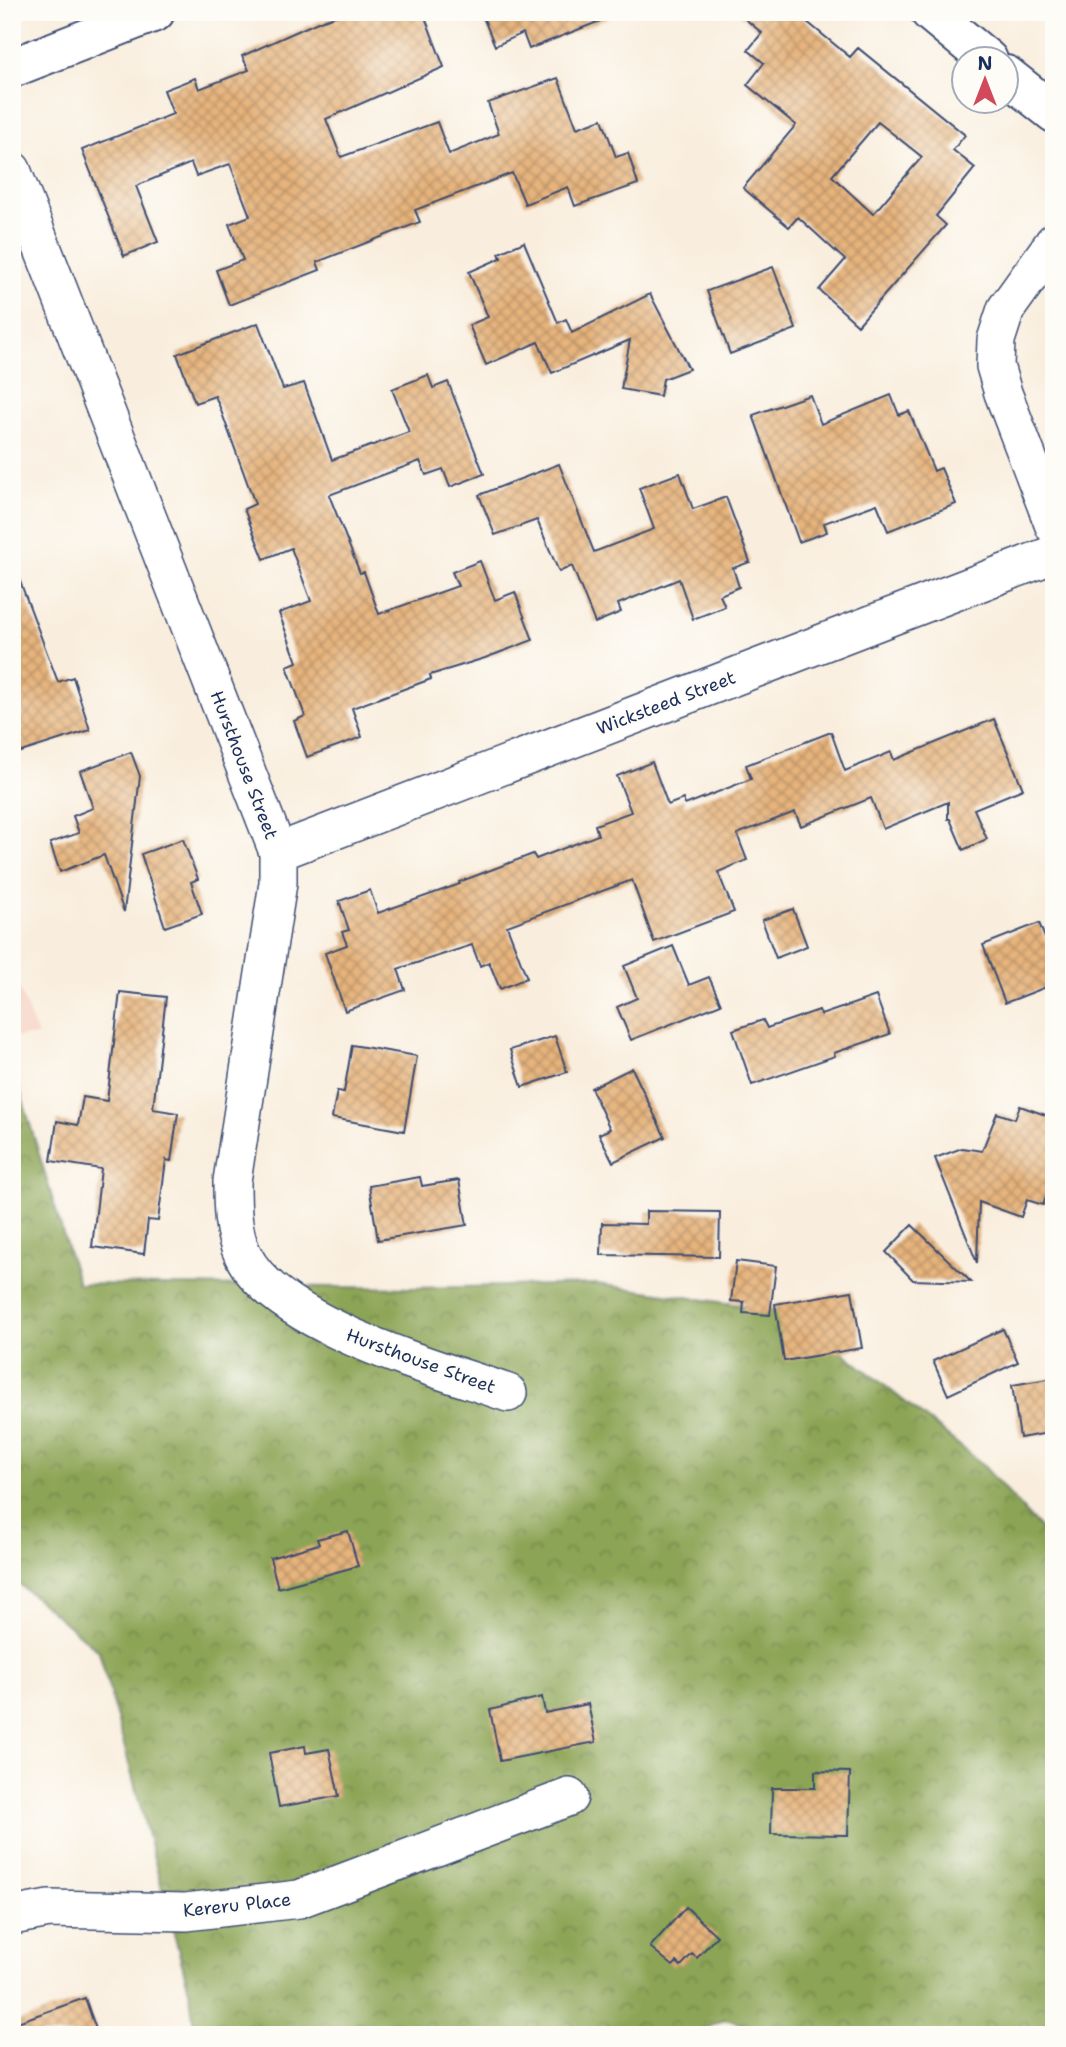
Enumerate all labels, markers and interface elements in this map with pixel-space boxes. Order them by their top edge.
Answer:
north arrow [950,46,1020,116]
text: N [977,51,993,76]
street label: Wicksteed Street [593,665,739,741]
street label: Hursthouse Street [205,687,283,843]
street label: Hursthouse Street [343,1323,499,1399]
street label: Kereru Place [182,1887,292,1923]

